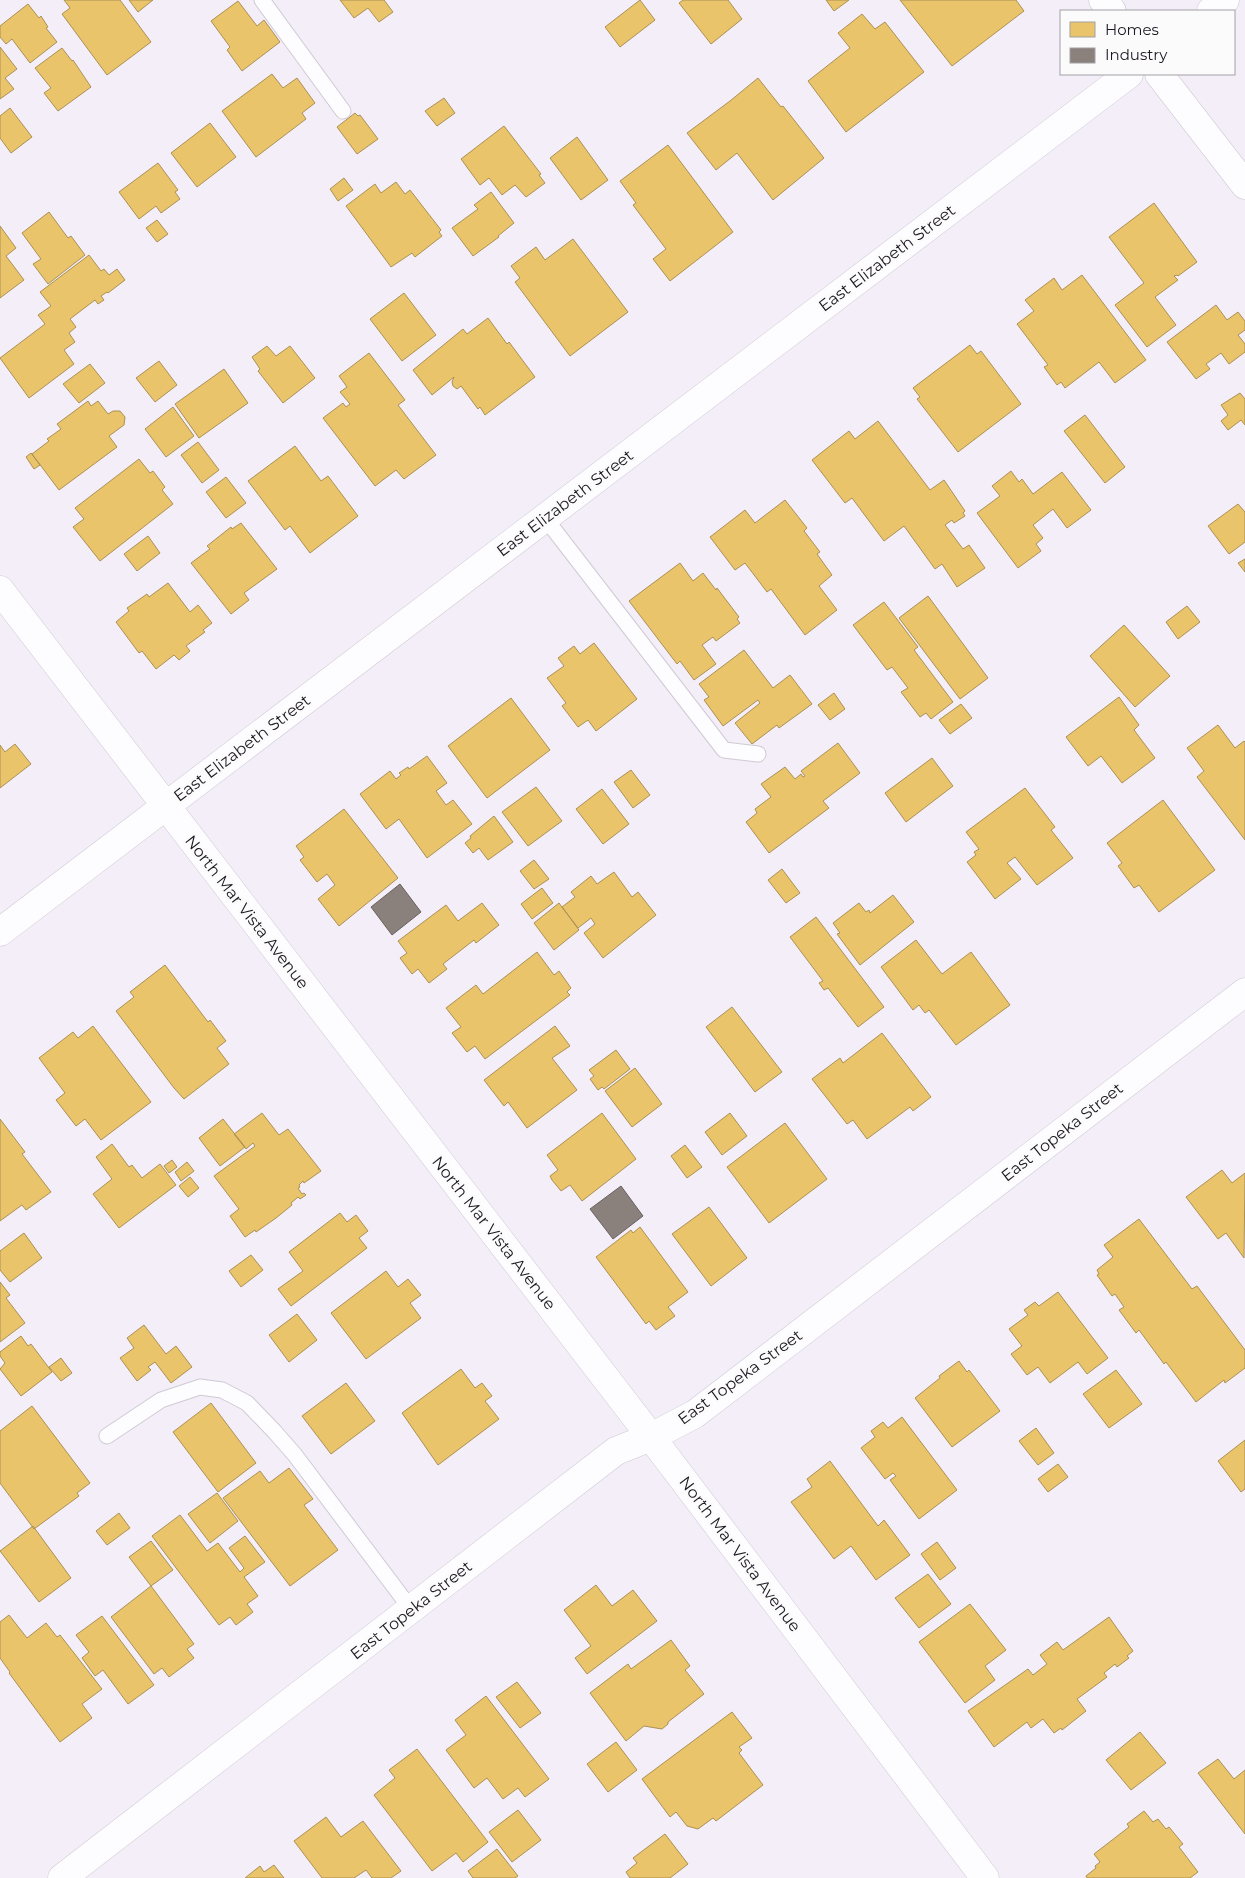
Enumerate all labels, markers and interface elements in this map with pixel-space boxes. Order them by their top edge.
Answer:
legend [1060,10,1235,75]
text: Homes [1105,20,1159,39]
text: Industry [1105,45,1168,64]
street label: East Elizabeth Street [815,200,959,315]
street label: East Elizabeth Street [493,445,637,560]
street label: East Elizabeth Street [170,690,314,805]
street label: North Mar Vista Avenue [181,831,313,993]
street label: East Topeka Street [998,1078,1127,1185]
street label: North Mar Vista Avenue [428,1152,560,1314]
street label: East Topeka Street [674,1325,806,1428]
street label: North Mar Vista Avenue [675,1473,805,1635]
street label: East Topeka Street [347,1556,476,1663]

